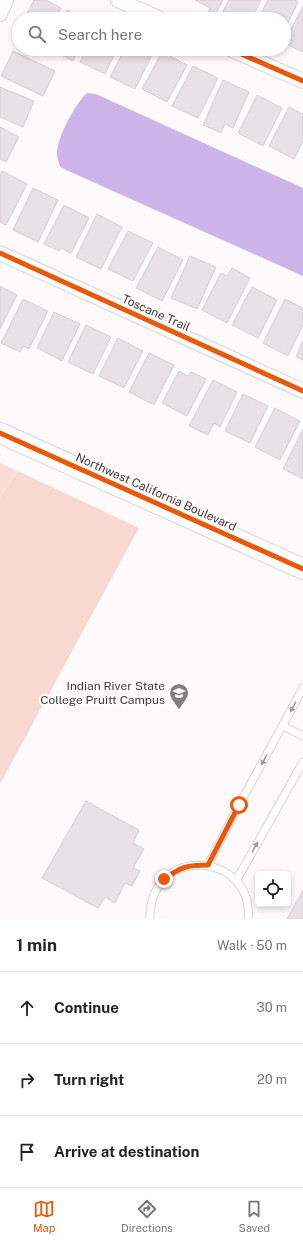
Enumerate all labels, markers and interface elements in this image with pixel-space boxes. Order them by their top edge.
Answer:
search box [12,12,291,56]
icon: search [26,23,48,45]
text: Search here [58,26,142,43]
street label: Toscane Trail [120,292,193,334]
street label: Northwest California Boulevard [74,450,238,534]
place label: Indian River State College Pruitt Campus [40,679,165,707]
school or university icon: Indian River State College Pruitt Campus [168,682,190,710]
one-way arrow [290,701,296,713]
one-way arrow [260,754,267,766]
route start [230,796,248,814]
one-way arrow [252,841,259,853]
route end [155,870,173,888]
map controls [255,871,291,907]
button: locate [255,871,291,907]
text: 1 min [16,935,57,955]
text: Walk · 50 m [217,938,287,953]
icon: ahead [16,997,38,1019]
text: Continue [54,999,119,1016]
text: 30 m [257,1000,287,1015]
icon: right [16,1069,38,1091]
text: Turn right [54,1071,124,1088]
text: 20 m [257,1072,287,1087]
icon: arrive [16,1141,38,1163]
text: Arrive at destination [54,1143,199,1160]
tab: Map [33,1198,55,1234]
tab: Directions [121,1198,173,1234]
tab: Saved [239,1198,270,1234]

